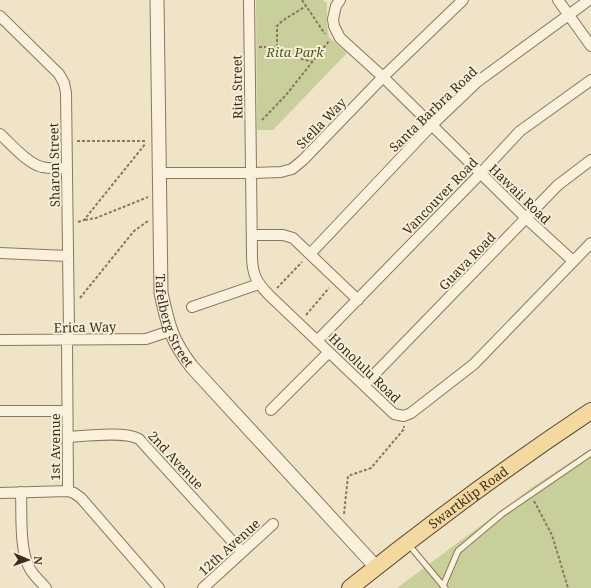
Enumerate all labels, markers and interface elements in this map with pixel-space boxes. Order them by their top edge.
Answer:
park label: Rita Park [265,43,324,61]
street label: Rita Street [227,54,247,119]
street label: Santa Barbra Road [385,62,481,156]
street label: Stella Way [292,93,350,152]
street label: Sharon Street [44,122,64,207]
street label: Vancouver Road [398,153,482,239]
street label: Hawaii Road [485,160,555,228]
street label: Guava Road [435,228,499,294]
street label: Tafelberg Street [152,274,198,371]
street label: Erica Way [54,317,117,337]
street label: Honolulu Road [325,329,405,407]
street label: 1st Avenue [46,413,64,481]
street label: 2nd Avenue [144,427,208,493]
street label: Swartklip Road [425,462,512,533]
street label: 12th Avenue [194,514,264,580]
north arrow [8,540,48,580]
text: N [31,556,46,565]

